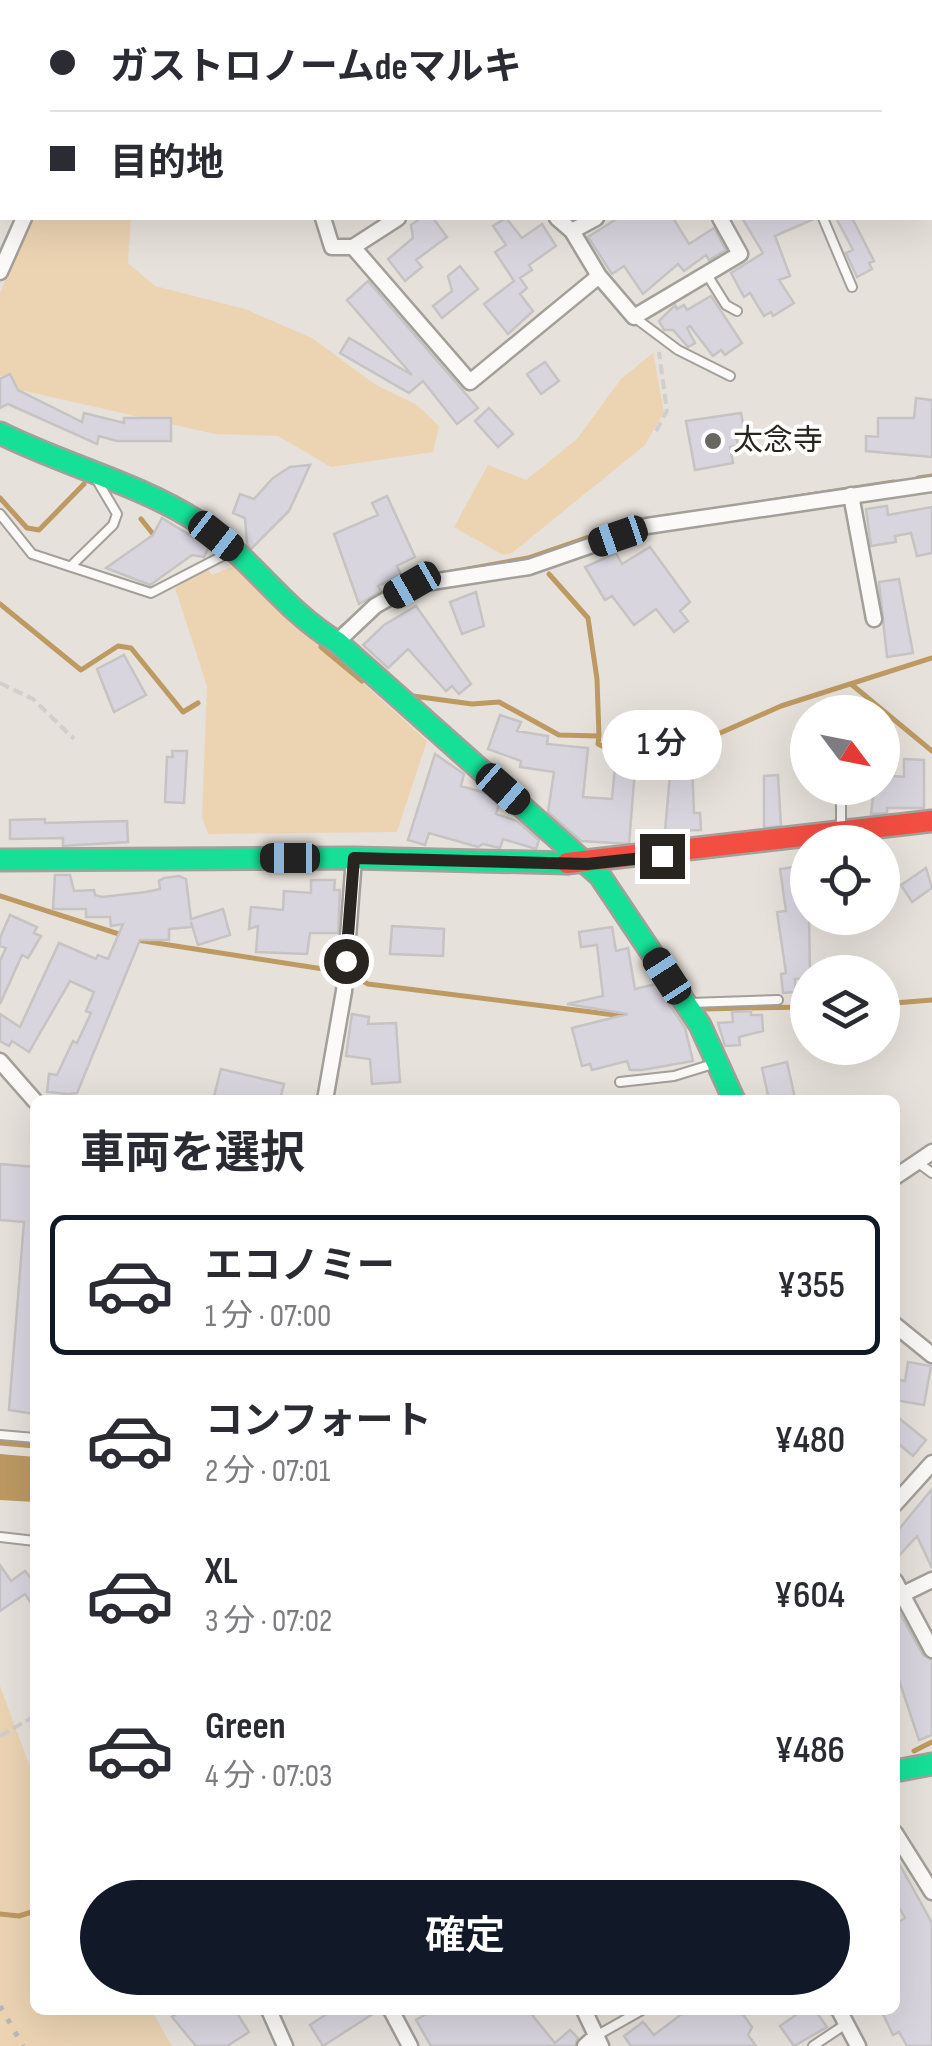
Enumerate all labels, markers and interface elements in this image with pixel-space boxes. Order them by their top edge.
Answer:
text: ガストロノームdeマルキ [110,45,522,90]
text: 目的地 [110,141,224,186]
place label: 太念寺 [733,423,823,459]
marker: 太念寺 [702,430,724,452]
car [183,506,249,566]
car [585,512,651,560]
car [379,557,445,613]
north arrow [790,695,900,805]
map controls [790,695,900,1065]
callout: 1 分 [602,711,722,781]
text: 1 分 [638,725,687,764]
car [471,758,535,820]
button: locate [790,825,900,935]
route end [640,834,685,879]
car [260,843,320,873]
route start [324,939,369,984]
car [638,943,696,1009]
button: layers [790,955,900,1065]
text: 車両を選択 [80,1127,305,1182]
icon: car [85,1240,175,1330]
text: エコノミー [205,1244,395,1289]
text: ¥355 [777,1263,845,1308]
text: 1 分 · 07:00 [205,1297,331,1336]
icon: car [85,1395,175,1485]
text: コンフォート [205,1399,432,1444]
text: ¥480 [774,1418,845,1463]
text: 2 分 · 07:01 [205,1452,330,1491]
text: XL [205,1549,238,1594]
icon: car [85,1550,175,1640]
text: ¥604 [774,1573,845,1618]
text: 3 分 · 07:02 [205,1602,332,1641]
text: Green [205,1704,286,1749]
icon: car [85,1705,175,1795]
text: ¥486 [775,1728,845,1773]
text: 4 分 · 07:03 [205,1757,333,1796]
button: 確定 [80,1880,850,1995]

